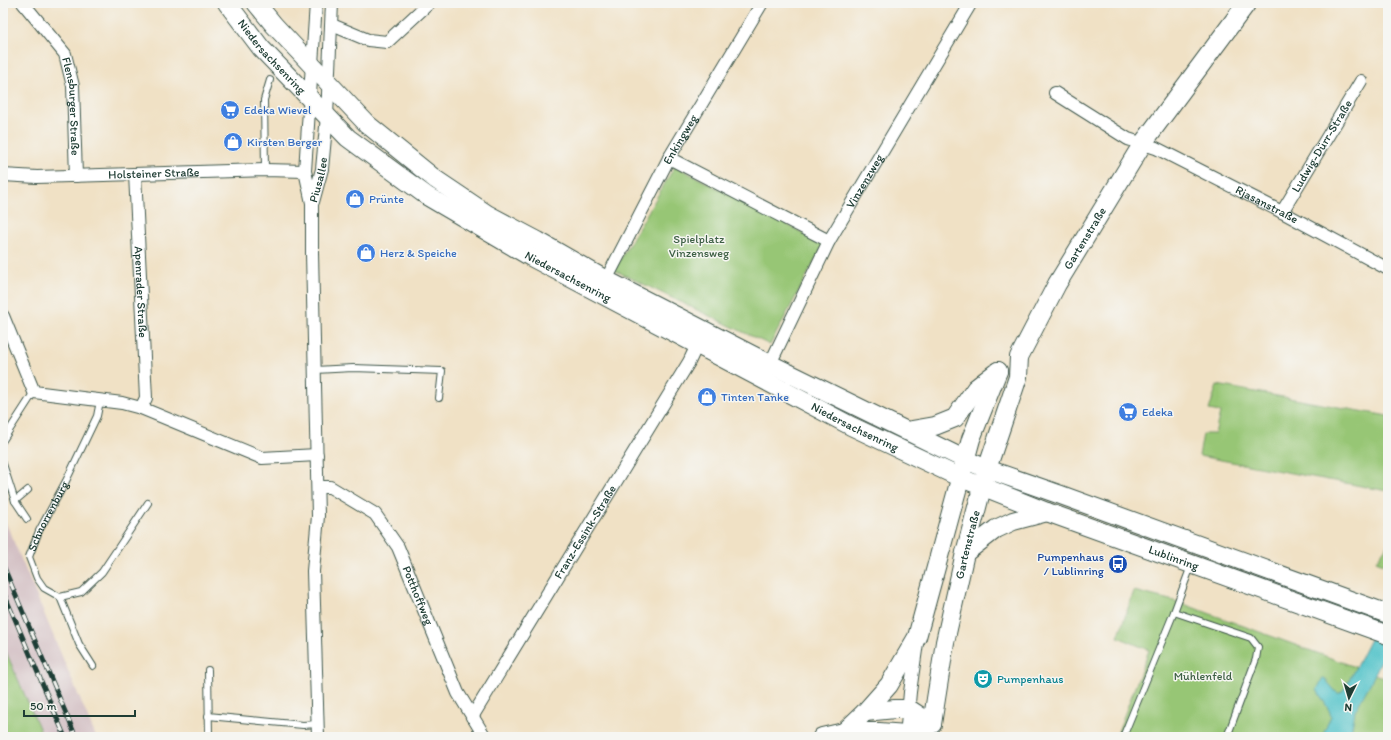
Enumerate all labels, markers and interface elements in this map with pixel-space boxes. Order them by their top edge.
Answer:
street label: Niedersachsenring [235,16,309,98]
street label: Flensburger Straße [59,56,82,156]
street label: Ludwig-Dürr-Straße [1289,97,1355,195]
supermarket icon: Edeka Wievel [219,99,241,121]
place label: Edeka Wievel [244,103,312,117]
street label: Enkingweg [660,111,701,167]
shop icon: Kirsten Berger [222,131,244,153]
place label: Kirsten Berger [247,135,322,149]
street label: Vinzenzweg [843,151,887,211]
street label: Piusallee [306,156,330,204]
street label: Holsteiner Straße [108,165,200,182]
street label: Rjasanstraße [1233,183,1301,226]
shop icon: Prünte [344,188,366,210]
place label: Prünte [369,192,404,206]
street label: Gartenstraße [1061,204,1109,272]
park label: Spielplatz Vinzensweg [669,232,730,260]
shop icon: Herz & Speiche [355,242,377,264]
street label: Apenrader Straße [132,246,150,338]
place label: Herz & Speiche [380,246,457,260]
street label: Niedersachsenring [522,248,614,305]
shop icon: Tinten Tanke [696,386,718,408]
place label: Tinten Tanke [721,390,789,404]
street label: Niedersachsenring [809,399,902,455]
supermarket icon: Edeka [1117,401,1139,423]
place label: Edeka [1142,405,1173,419]
street label: Schnorrenburg [25,478,72,553]
street label: Franz-Essink-Straße [551,482,619,581]
street label: Gartenstraße [952,509,983,580]
street label: Lublinring [1147,542,1202,574]
place label: Pumpenhaus / Lublinring [1037,550,1105,578]
bus stop icon: Pumpenhaus / Lublinring [1107,553,1129,575]
street label: Potthoffweg [399,564,437,628]
theatre icon: Pumpenhaus [972,668,994,690]
park label: Mühlenfeld [1174,669,1233,683]
place label: Pumpenhaus [997,672,1064,686]
north arrow [1329,678,1369,718]
scale bar [24,692,135,718]
text: 50 m [30,699,56,713]
text: N [1344,701,1352,714]

